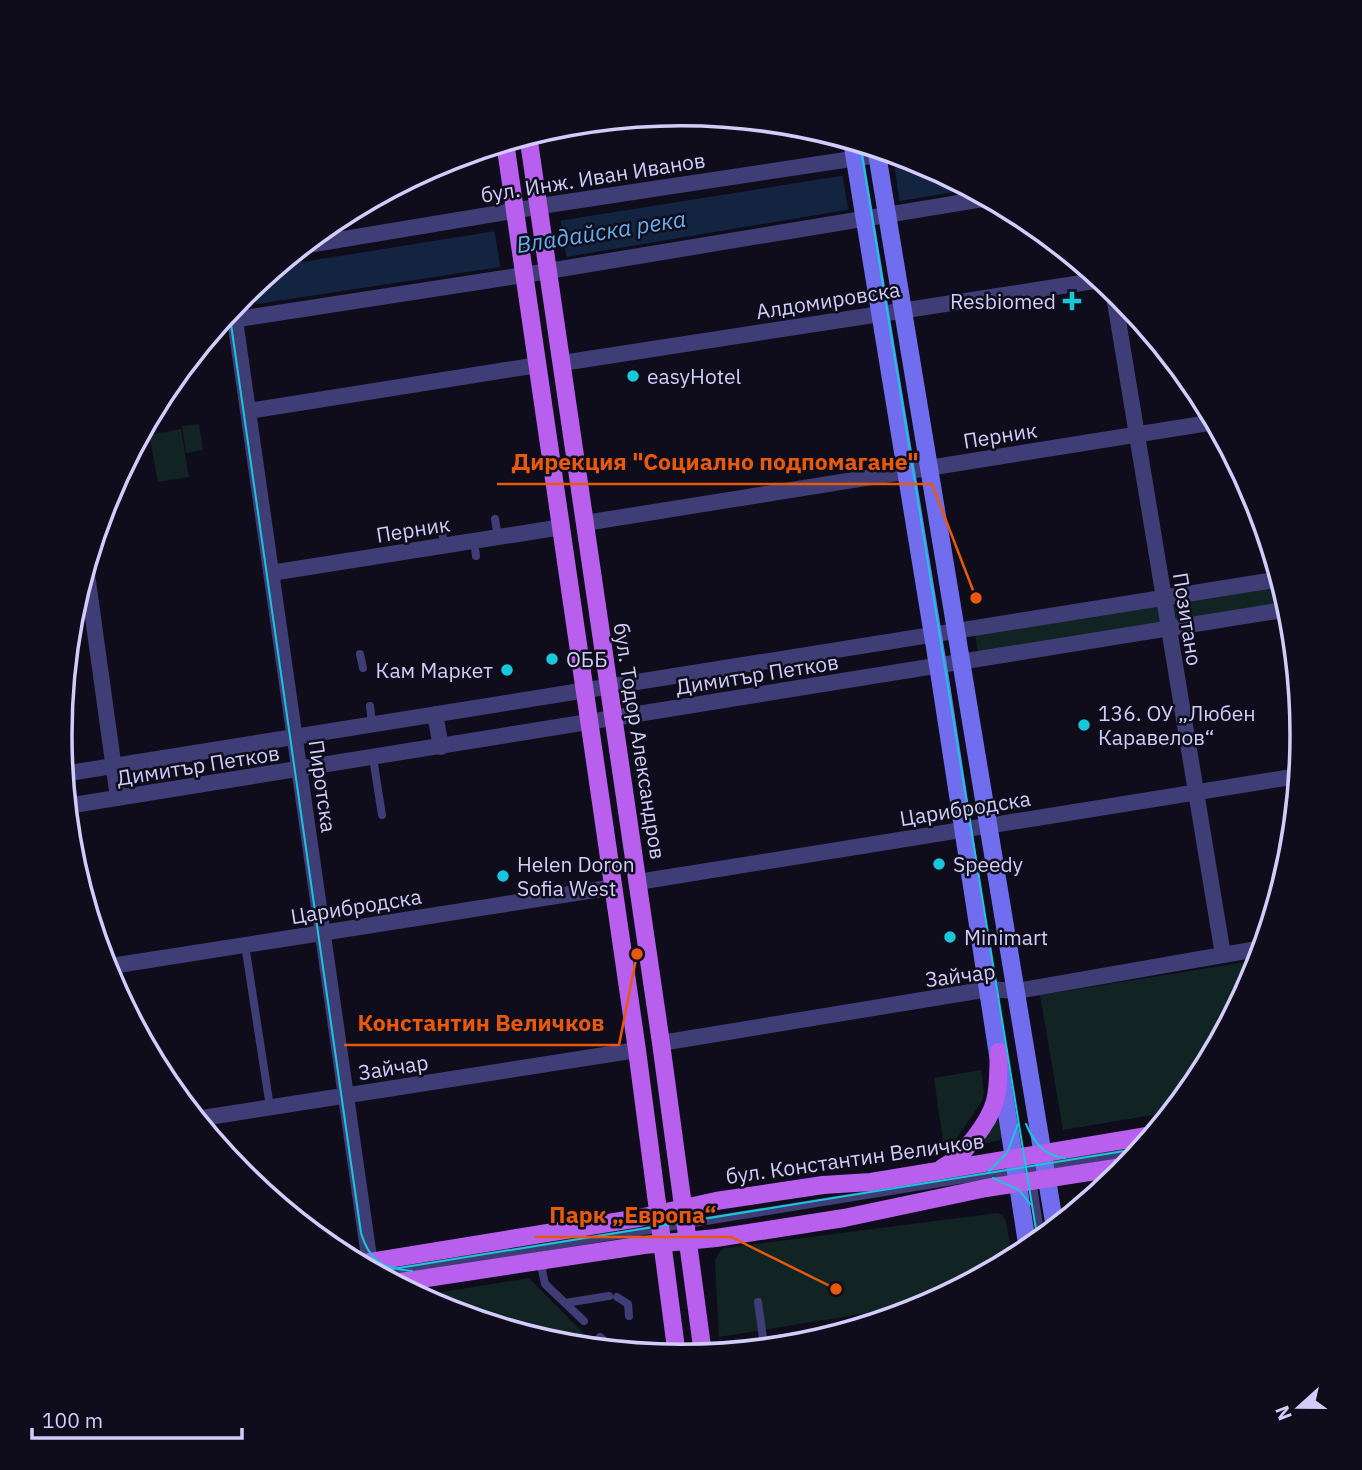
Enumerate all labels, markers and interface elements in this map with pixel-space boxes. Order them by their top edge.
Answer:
street label: бул. Инж. Иван Иванов [479,145,707,209]
water label: Владайска река [514,203,688,259]
street label: Алдомировска [754,275,902,325]
place label: Resbiomed [950,287,1056,315]
marker: Resbiomed [1062,291,1082,311]
place label: easyHotel [647,362,741,390]
marker: easyHotel [625,368,641,384]
street label: Перник [961,415,1039,455]
callout: Дирекция "Социално подпомагане" [497,440,932,484]
text: Дирекция "Социално подпомагане" [511,446,919,476]
street label: Перник [374,509,452,549]
street label: Позитано [1167,570,1209,668]
street label: бул. Тодор Александров [607,621,673,861]
place label: ОББ [566,645,608,673]
street label: Димитър Петков [674,647,840,701]
marker: ОББ [544,651,560,667]
place label: Кам Маркет [376,656,493,684]
marker: Кам Маркет [499,662,515,678]
place label: 136. ОУ „Любен Каравелов“ [1098,699,1256,751]
marker: 136. ОУ „Любен Каравелов“ [1076,717,1092,733]
street label: Димитър Петков [115,738,281,792]
street label: Пиротска [303,738,343,834]
street label: Царибродска [897,784,1033,832]
place label: Helen Doron Sofia West [517,850,635,902]
place label: Speedy [953,850,1024,878]
marker: Speedy [931,856,947,872]
marker: Helen Doron Sofia West [495,868,511,884]
street label: Царибродска [288,882,424,930]
place label: Minimart [964,923,1048,951]
marker: Minimart [942,929,958,945]
street label: Зайчар [923,957,997,993]
callout: Константин Величков [344,1001,619,1045]
text: Константин Величков [358,1007,604,1037]
street label: Зайчар [356,1048,430,1086]
street label: бул. Константин Величков [724,1126,986,1190]
callout: Парк „Европа“ [535,1193,731,1237]
text: Парк „Европа“ [549,1199,717,1229]
north arrow [1264,1372,1334,1442]
scale bar [32,1396,242,1440]
text: N [1269,1402,1297,1424]
text: 100 m [42,1406,103,1434]

